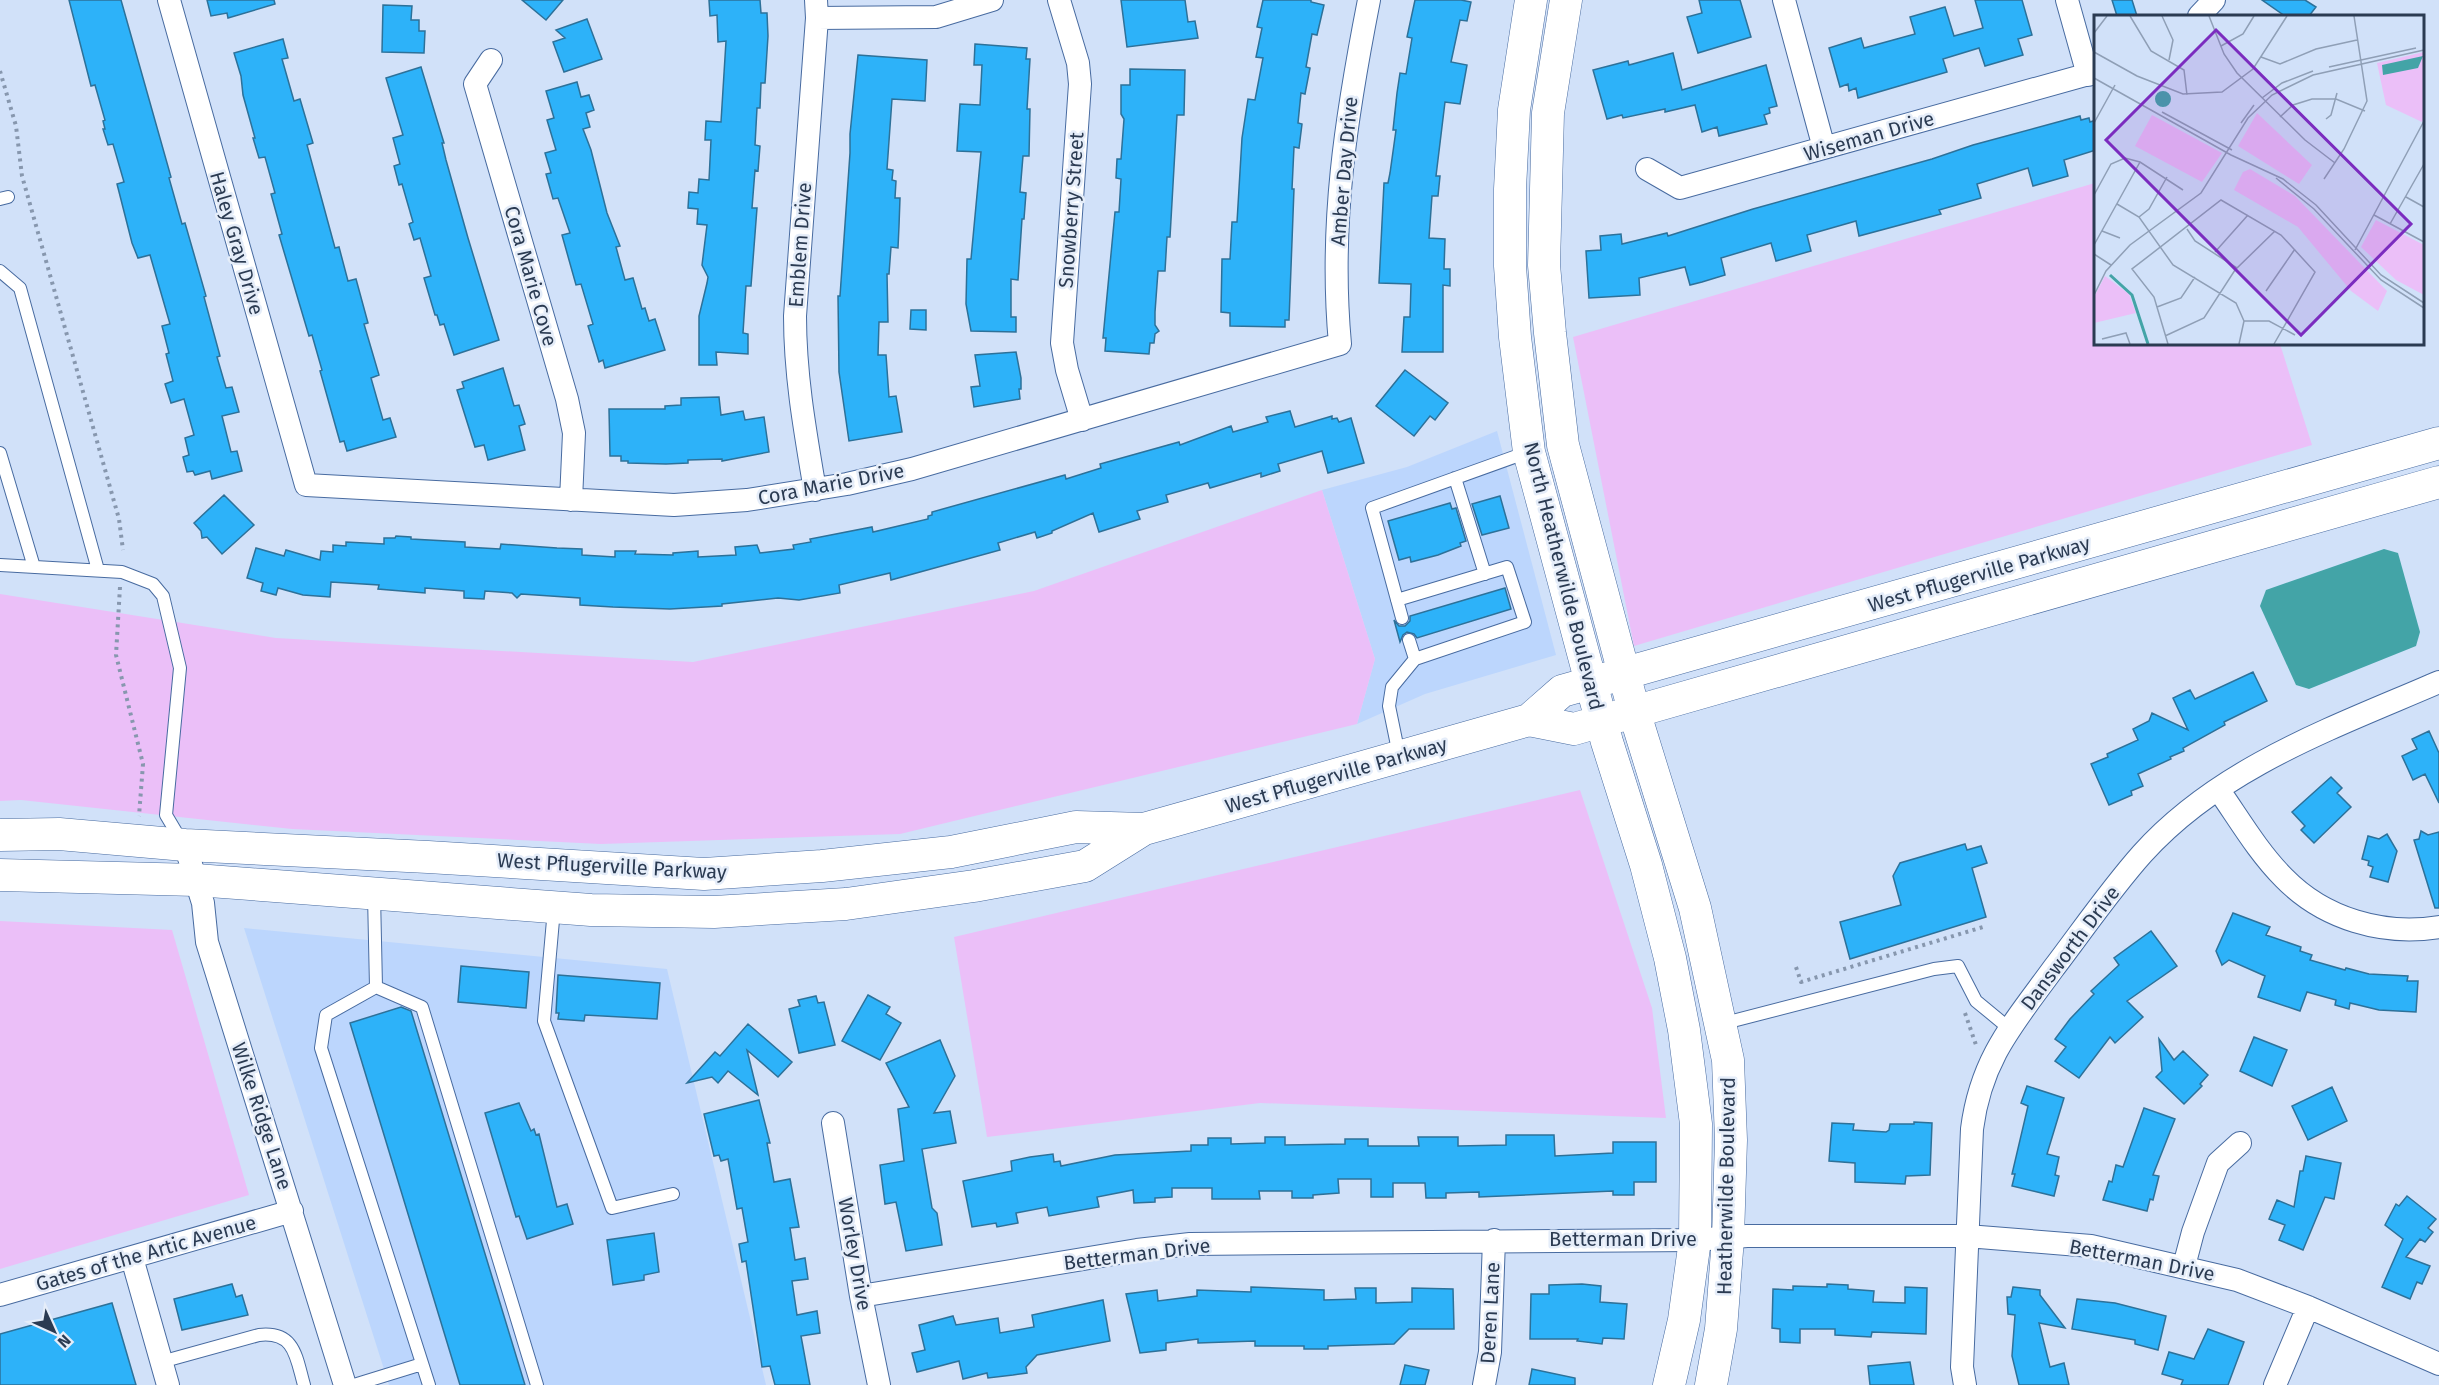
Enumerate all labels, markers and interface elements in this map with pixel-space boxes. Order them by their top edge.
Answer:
inset map [2094,15,2424,345]
street label: Amber Day Drive [1326,95,1362,247]
street label: Wiseman Drive [1801,106,1937,166]
street label: Snowberry Street [1054,130,1088,289]
street label: Haley Gray Drive [205,168,269,318]
street label: Emblem Drive [784,182,816,308]
street label: Cora Marie Cove [500,203,562,349]
street label: North Heatherwilde Boulevard [1519,439,1609,713]
street label: Cora Marie Drive [756,458,906,510]
street label: West Pflugerville Parkway [1865,531,2093,617]
street label: West Pflugerville Parkway [1222,732,1450,818]
street label: West Pflugerville Parkway [497,848,728,884]
street label: Dansworth Drive [2015,881,2125,1015]
street label: Wilke Ridge Lane [227,1039,297,1193]
street label: Heatherwilde Boulevard [1712,1077,1740,1295]
street label: Worley Drive [833,1196,877,1312]
street label: Gates of the Artic Avenue [33,1210,259,1296]
street label: Betterman Drive [1549,1227,1697,1251]
street label: Betterman Drive [1062,1233,1212,1275]
street label: Betterman Drive [2067,1234,2217,1286]
street label: Deren Lane [1475,1261,1505,1365]
north arrow [24,1301,84,1361]
text: N [54,1331,75,1352]

